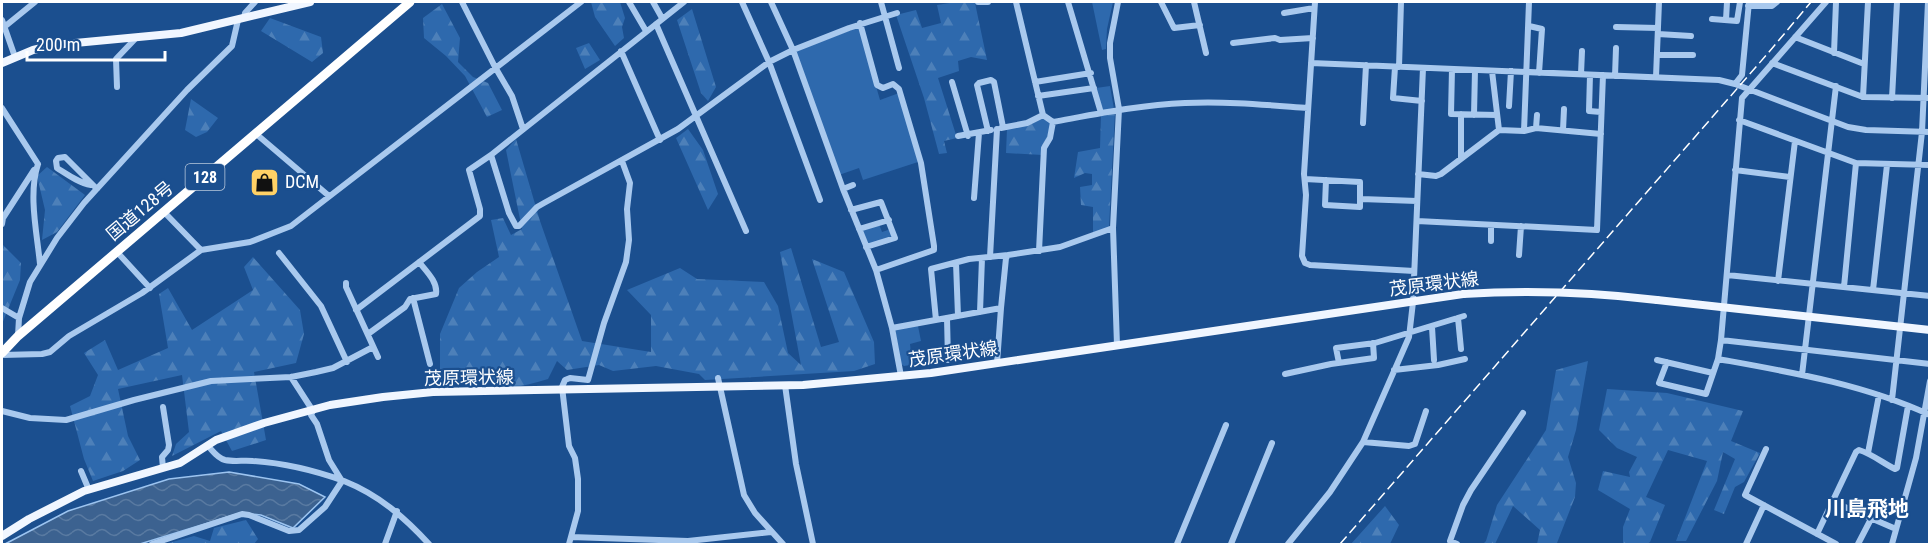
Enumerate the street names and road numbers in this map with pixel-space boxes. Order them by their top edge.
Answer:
road number: 128 [186,164,224,190]
street label: 国道128号 [102,177,177,245]
street label: 茂原環状線 [1388,268,1480,299]
street label: 茂原環状線 [907,337,999,370]
street label: 茂原環状線 [424,366,514,389]

